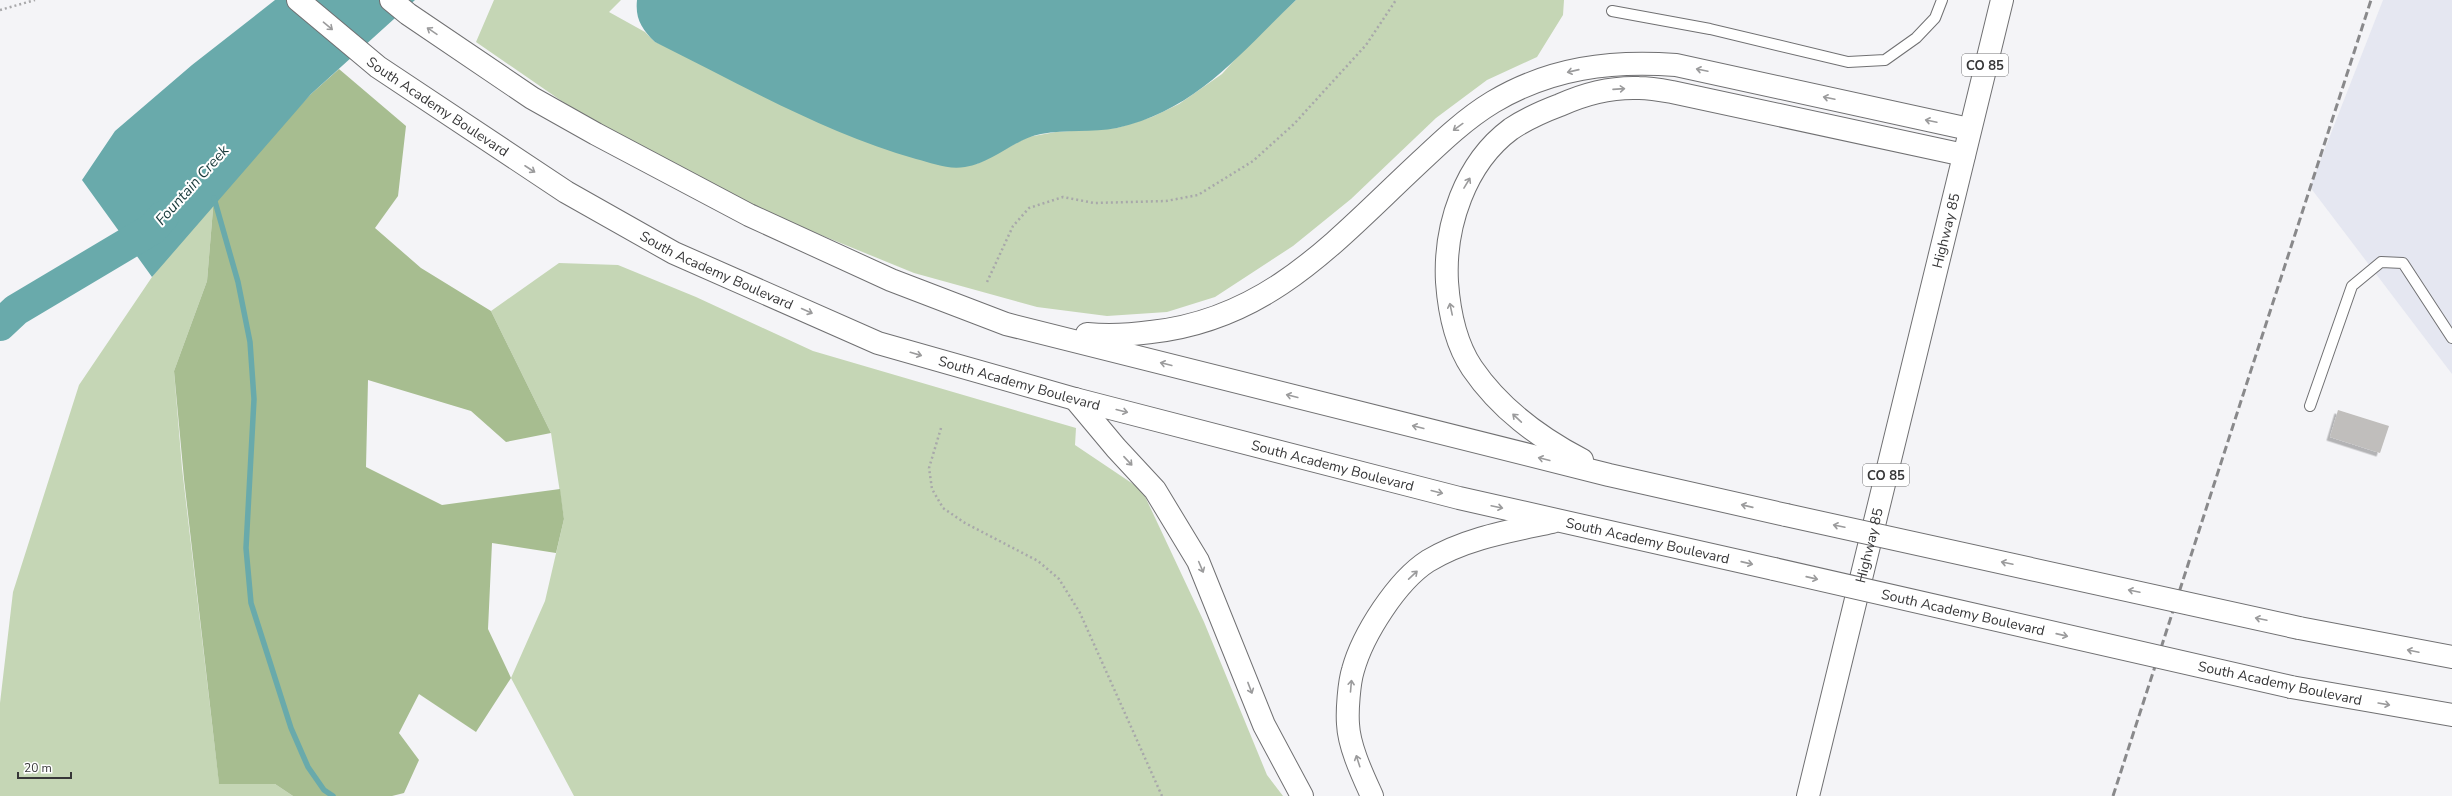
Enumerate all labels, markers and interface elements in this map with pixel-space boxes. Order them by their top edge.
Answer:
one-way arrow [322,21,333,30]
one-way arrow [427,27,438,35]
street label: South Academy Boulevard [362,52,512,161]
road number: CO 85 [1962,54,2008,76]
one-way arrow [1696,66,1709,74]
one-way arrow [1567,67,1580,75]
one-way arrow [1612,86,1625,93]
one-way arrow [1823,94,1836,102]
one-way arrow [1925,117,1938,125]
one-way arrow [1452,123,1463,131]
water label: Fountain Creek [151,140,234,229]
one-way arrow [524,165,536,173]
one-way arrow [1464,177,1472,189]
street label: Highway 85 [1928,191,1965,270]
street label: South Academy Boulevard [636,227,796,314]
one-way arrow [1446,303,1454,316]
one-way arrow [800,308,812,316]
one-way arrow [909,350,922,358]
street label: South Academy Boulevard [936,352,1102,415]
one-way arrow [1160,360,1173,367]
one-way arrow [1286,391,1299,399]
one-way arrow [1115,408,1128,415]
one-way arrow [1512,413,1522,423]
one-way arrow [1412,423,1425,431]
street label: South Academy Boulevard [1249,436,1416,496]
one-way arrow [1123,455,1132,466]
one-way arrow [1538,455,1551,462]
road number: CO 85 [1863,464,1909,486]
one-way arrow [1431,489,1444,497]
one-way arrow [1741,502,1754,510]
one-way arrow [1490,503,1503,511]
street label: Highway 85 [1851,506,1888,585]
street label: South Academy Boulevard [1564,513,1731,569]
one-way arrow [1832,522,1845,530]
one-way arrow [1740,559,1753,567]
one-way arrow [2000,559,2013,567]
one-way arrow [1198,561,1205,573]
one-way arrow [1408,570,1418,580]
one-way arrow [1806,574,1819,582]
street label: South Academy Boulevard [1879,585,2047,641]
one-way arrow [2127,587,2140,595]
one-way arrow [2254,615,2267,623]
one-way arrow [2055,631,2068,639]
one-way arrow [2407,647,2420,655]
street label: South Academy Boulevard [2196,657,2364,710]
one-way arrow [1347,680,1355,693]
one-way arrow [1246,681,1254,693]
one-way arrow [2377,700,2390,708]
scale bar [18,754,71,780]
one-way arrow [1354,755,1361,768]
text: 20 m [24,760,52,776]

